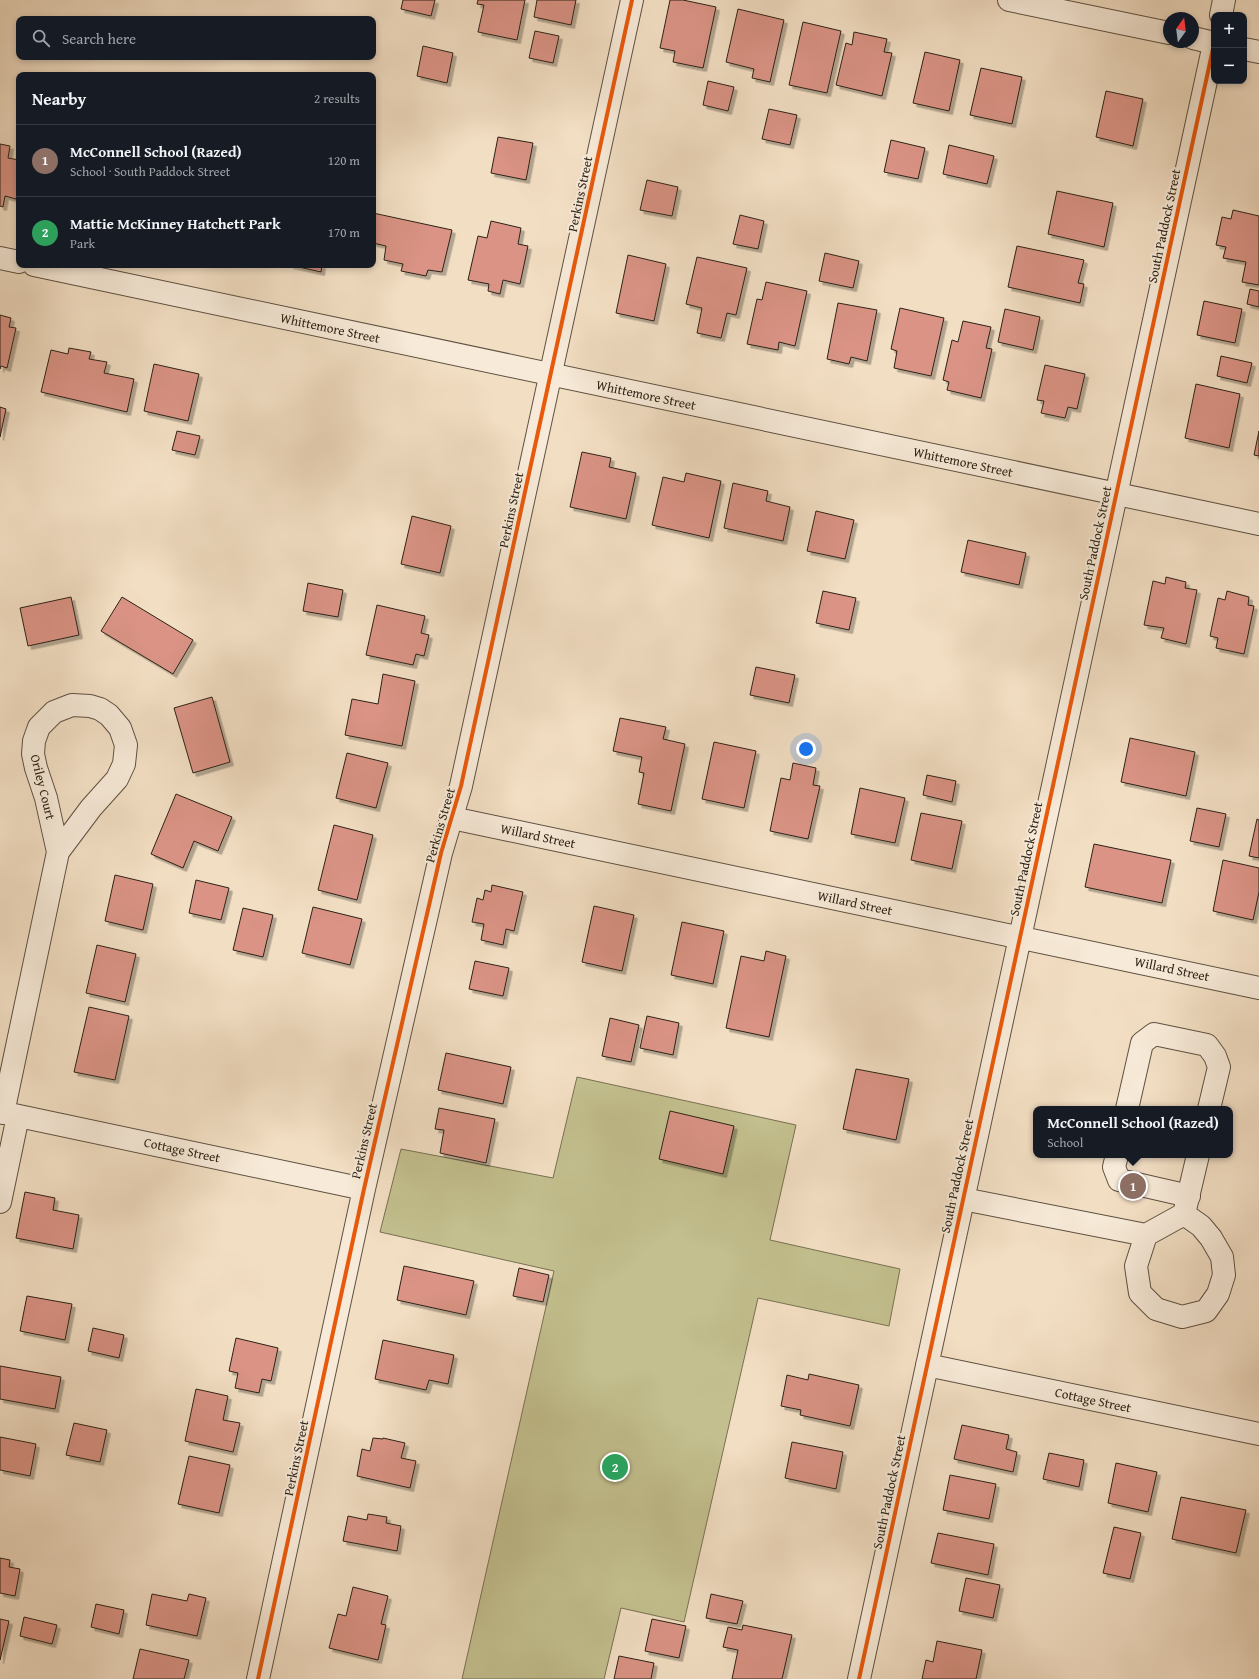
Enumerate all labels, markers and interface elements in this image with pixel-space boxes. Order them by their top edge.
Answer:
north arrow [1163,12,1199,48]
map controls [1211,12,1247,84]
button: + [1211,12,1247,48]
search box [16,16,376,60]
icon: search [30,27,52,49]
text: Search here [62,28,136,49]
button: − [1211,48,1247,84]
text: Nearby [32,86,86,111]
text: 2 results [314,89,360,108]
text: McConnell School (Razed) [70,141,242,162]
text: 1 [42,151,48,170]
text: 120 m [328,151,360,170]
street label: Perkins Street [563,154,597,234]
text: School · South Paddock Street [70,162,230,181]
street label: South Paddock Street [1143,167,1185,285]
text: Mattie McKinney Hatchett Park [70,213,280,234]
text: 2 [42,223,48,242]
text: 170 m [328,223,360,242]
text: Park [70,234,95,253]
street label: Whittemore Street [278,308,382,348]
street label: Whittemore Street [594,375,698,415]
street label: Whittemore Street [911,442,1015,482]
street label: Perkins Street [494,470,528,550]
street label: South Paddock Street [1074,484,1116,602]
your location [796,739,816,759]
street label: Oriley Court [26,752,60,822]
street label: Perkins Street [420,785,460,865]
street label: South Paddock Street [1005,800,1047,918]
street label: Willard Street [499,819,578,853]
street label: Willard Street [816,886,895,920]
street label: Willard Street [1133,952,1212,986]
street label: Perkins Street [346,1101,382,1181]
popup [1033,1106,1233,1158]
text: McConnell School (Razed) [1047,1112,1219,1133]
street label: South Paddock Street [936,1117,978,1235]
street label: Cottage Street [142,1133,222,1167]
text: School [1047,1133,1083,1152]
pin: 1 [1120,1171,1146,1201]
street label: Cottage Street [1053,1383,1133,1417]
street label: Perkins Street [279,1418,313,1498]
street label: South Paddock Street [868,1433,910,1551]
pin: 2 [602,1452,628,1482]

